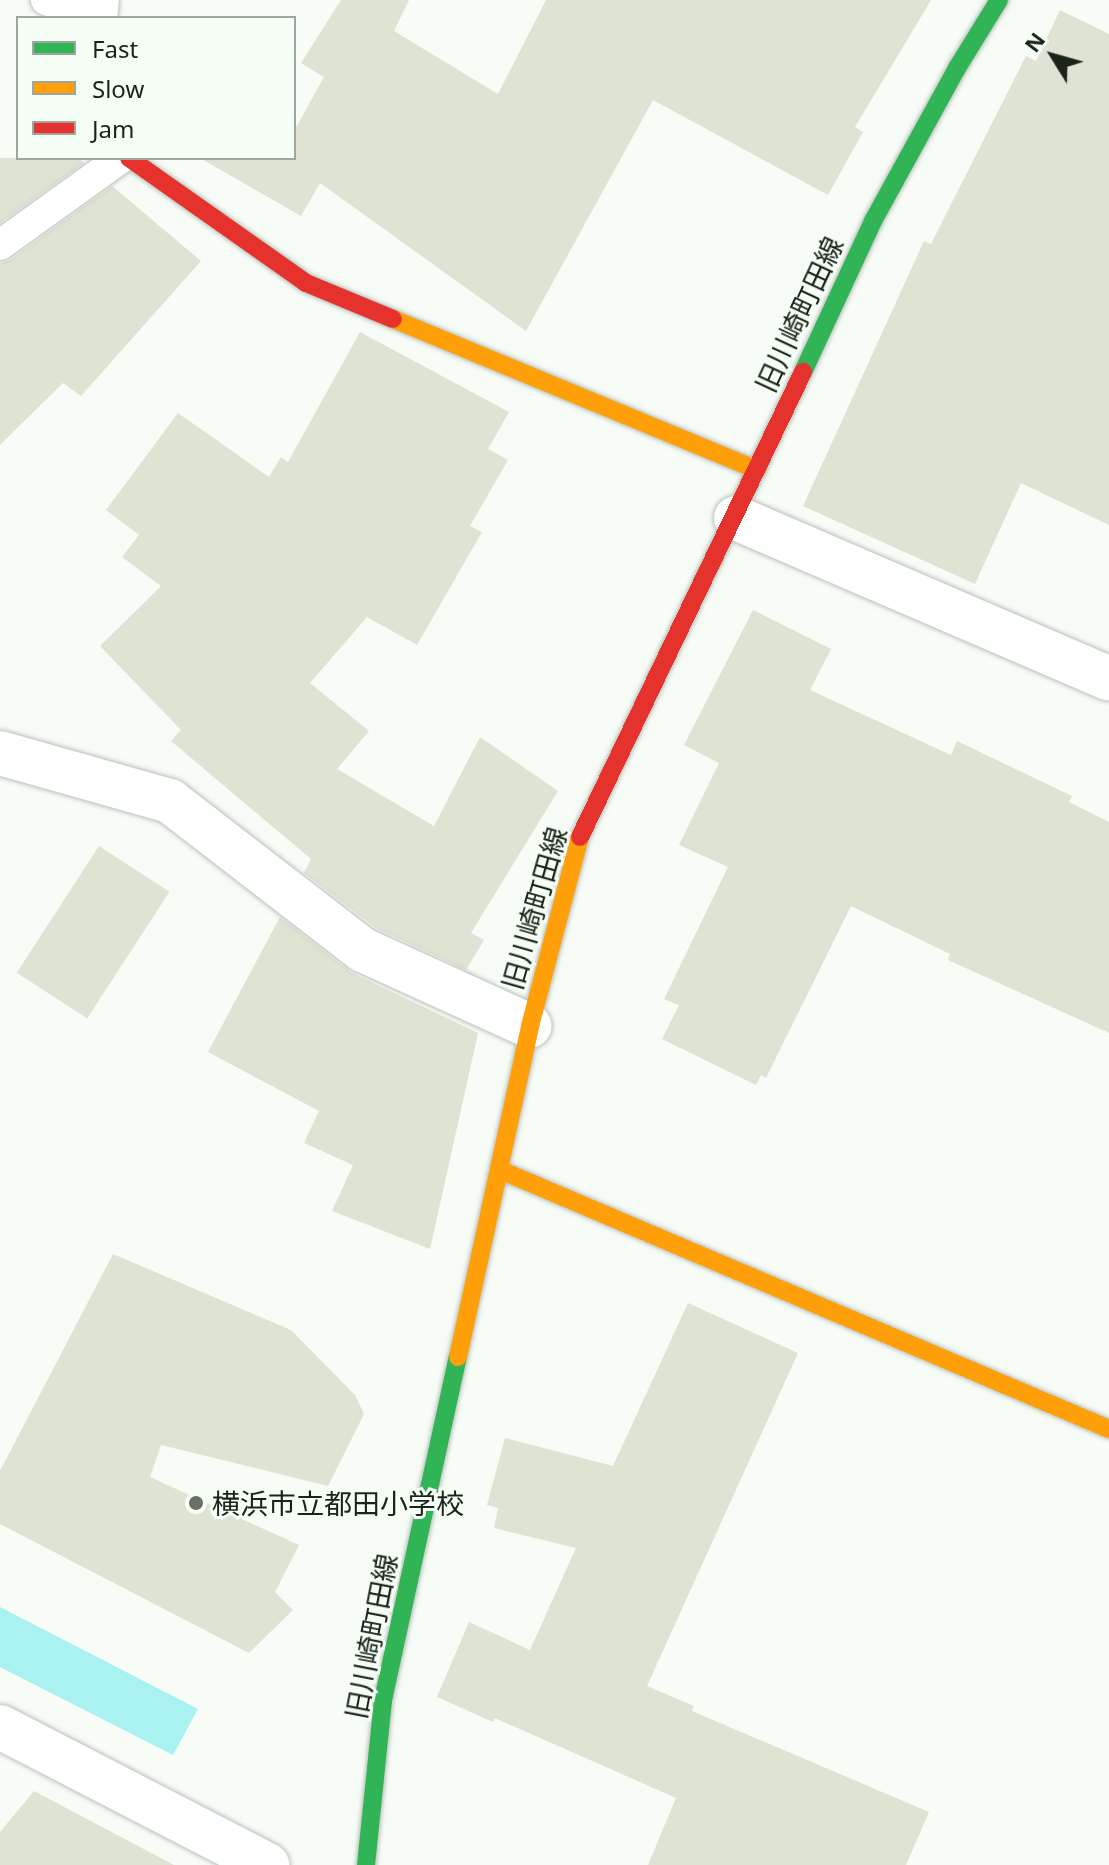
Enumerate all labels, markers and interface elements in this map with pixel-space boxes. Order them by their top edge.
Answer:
legend [16,16,296,160]
north arrow [1013,16,1093,96]
text: N [1016,25,1051,58]
text: Fast [92,32,138,65]
text: Slow [92,72,144,105]
text: Jam [92,112,134,145]
street label: 旧川崎町田線 [748,231,850,397]
street label: 旧川崎町田線 [495,823,573,993]
place label: 横浜市立都田小学校 [212,1486,464,1520]
marker: 横浜市立都田小学校 [187,1494,205,1512]
street label: 旧川崎町田線 [338,1550,404,1722]

